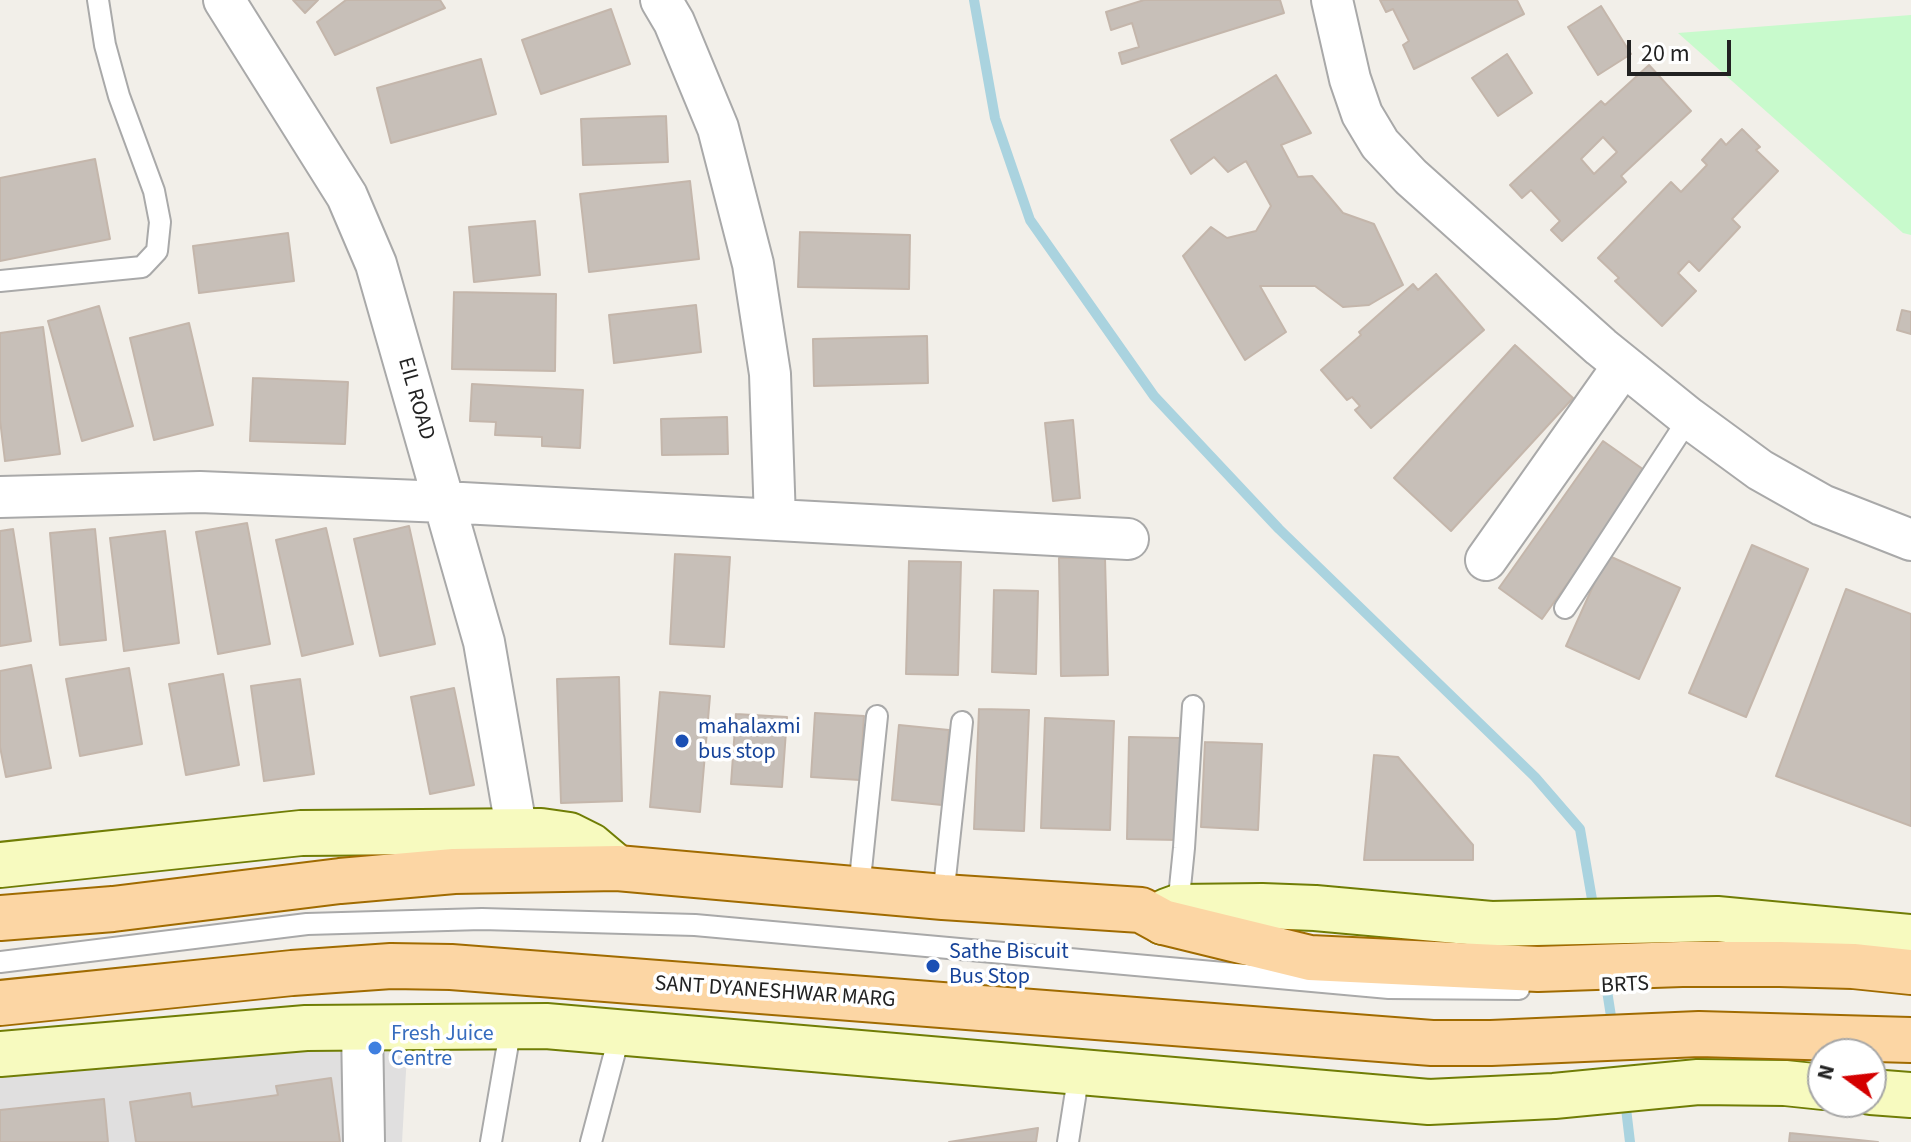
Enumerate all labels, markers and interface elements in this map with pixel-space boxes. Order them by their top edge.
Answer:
scale bar [1631,24,1735,74]
text: 20 m [1641,36,1690,71]
street label: EIL ROAD [391,355,439,443]
place label: mahalaxmi bus stop [698,715,801,766]
marker: mahalaxmi bus stop [673,732,691,750]
place label: Sathe Biscuit Bus Stop [949,940,1069,992]
marker: Sathe Biscuit Bus Stop [924,957,942,975]
street label: SANT DYANESHWAR MARG [654,971,896,1015]
street label: BRTS [1600,972,1650,1000]
place label: Fresh Juice Centre [391,1022,494,1074]
north arrow [1807,1038,1887,1118]
marker: Fresh Juice Centre [366,1039,384,1057]
text: N [1808,1061,1843,1084]

